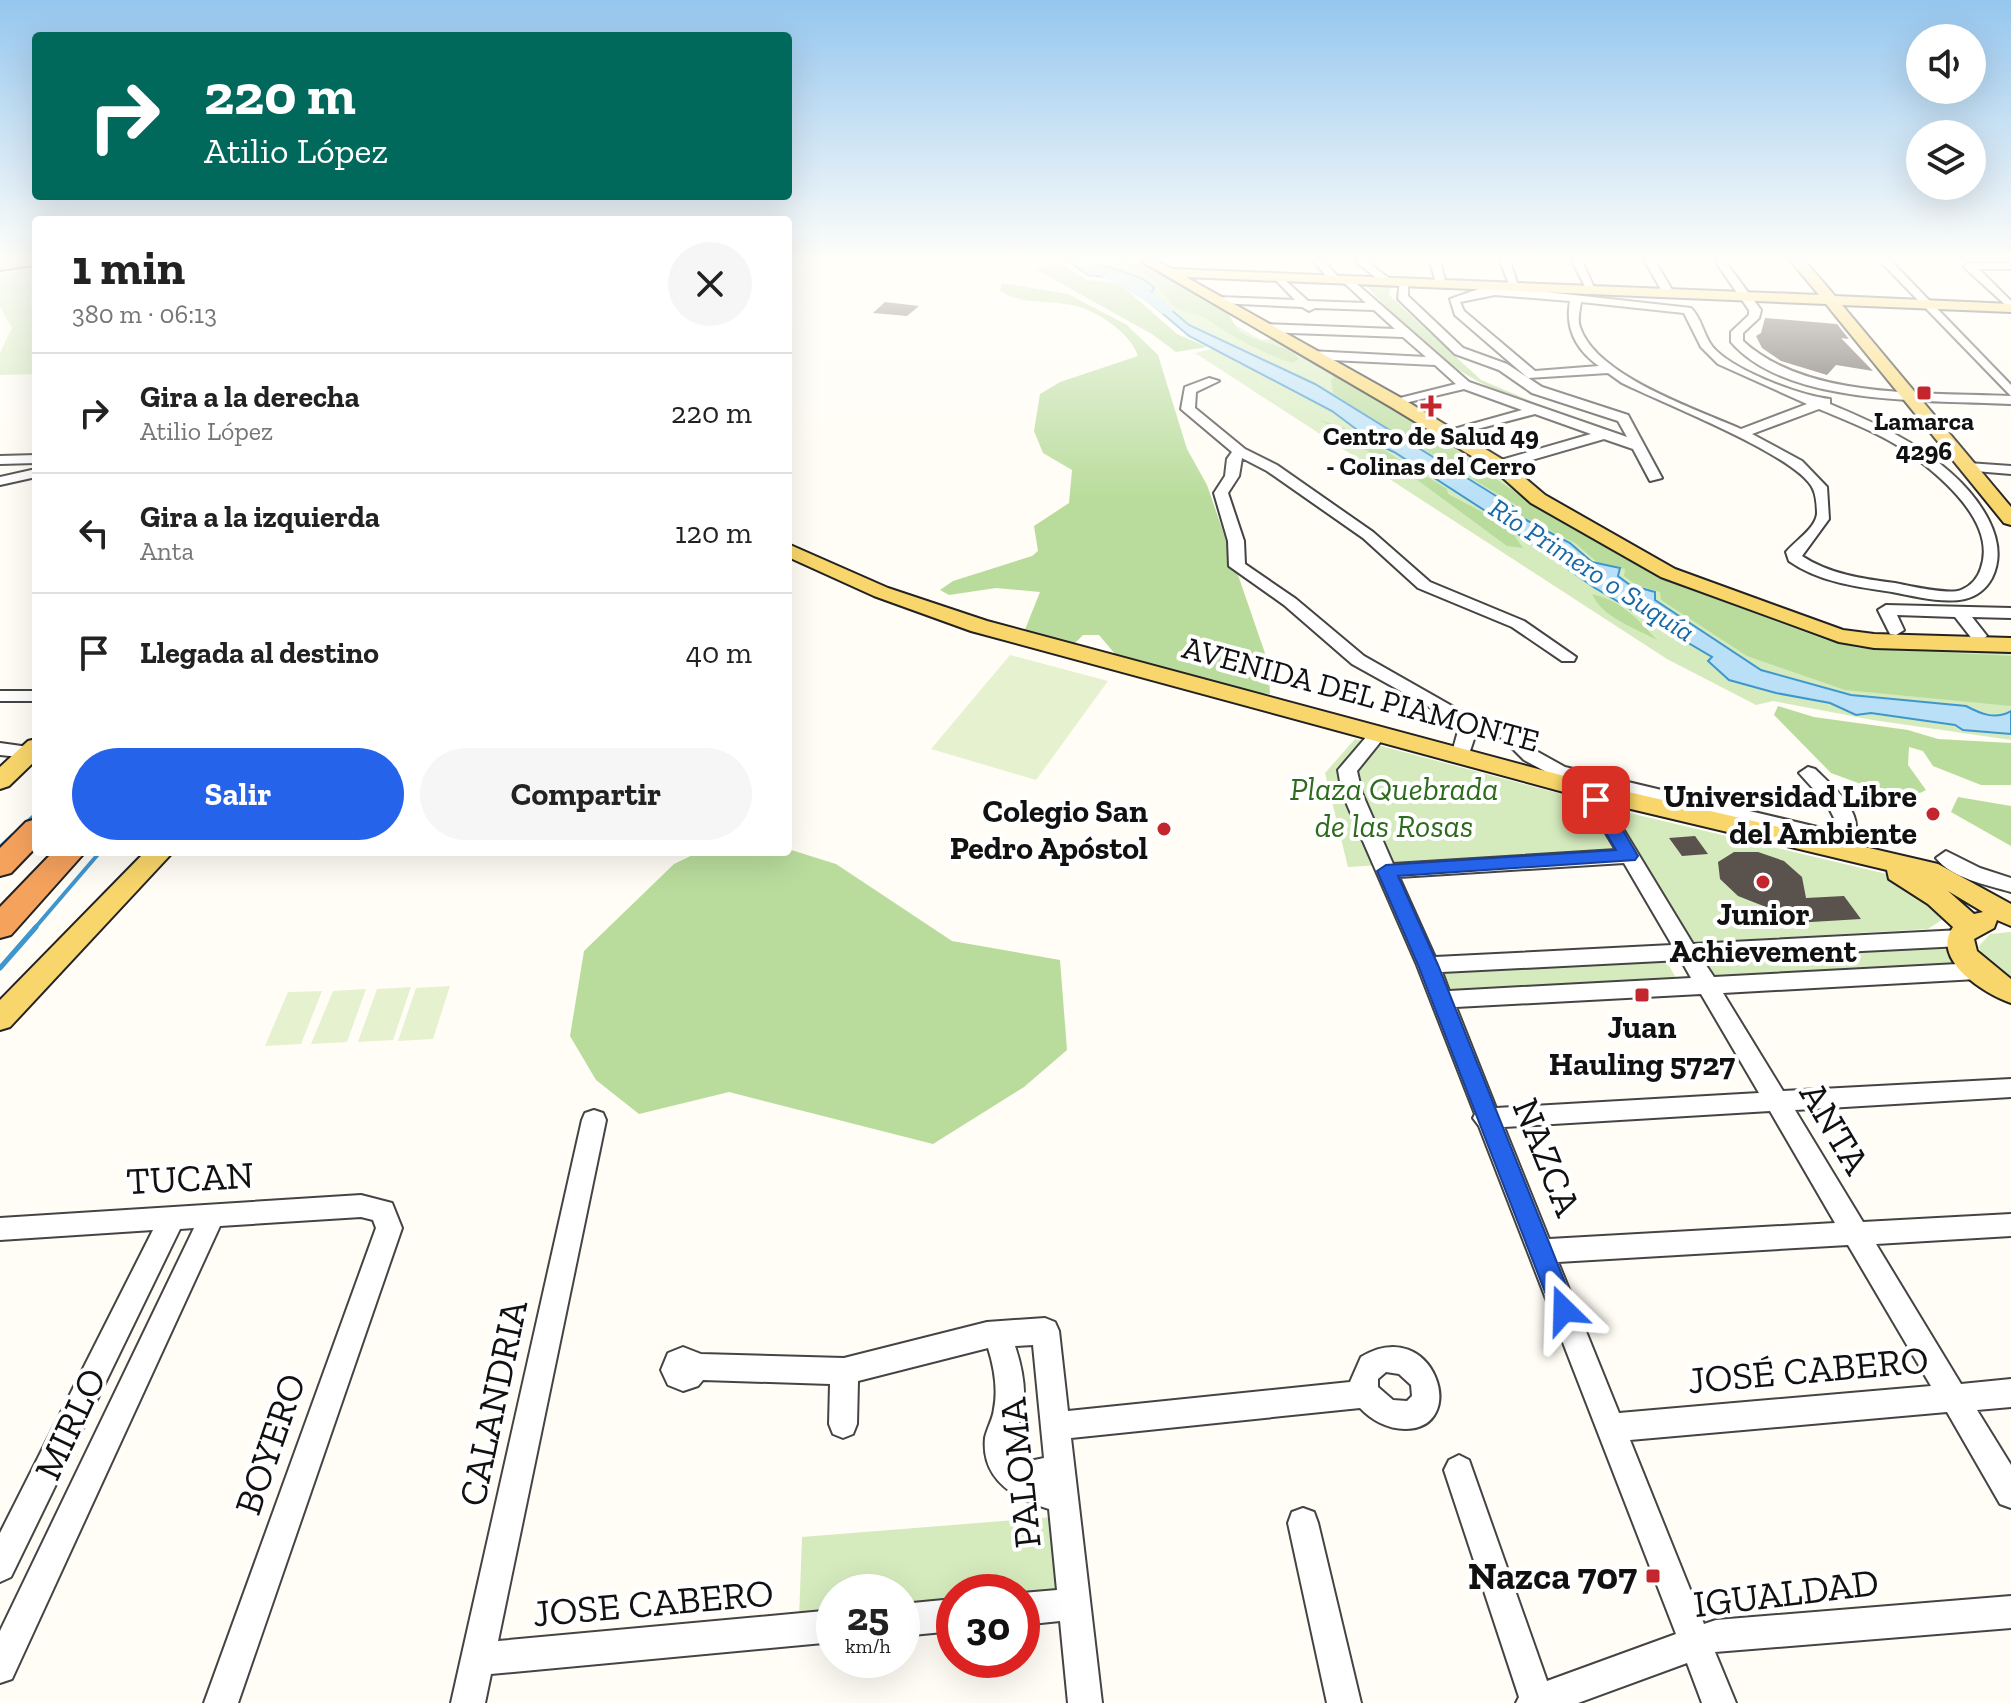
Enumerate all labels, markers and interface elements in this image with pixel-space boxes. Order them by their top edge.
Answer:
map controls [1906,24,1986,200]
button: sound [1906,24,1986,104]
text: 220 m [204,61,356,128]
icon: right [72,64,176,168]
button: layers [1906,120,1986,200]
text: Atilio López [204,129,388,172]
text: 1 min [72,239,185,296]
button: close [668,242,752,326]
text: 380 m · 06:13 [72,298,217,330]
text: Gira a la derecha [140,379,360,415]
marker: Lamarca 4296 [1915,384,1933,402]
icon: right [72,391,116,435]
text: 220 m [671,395,752,431]
marker: Centro de Salud 49 - Colinas del Cerro [1420,395,1442,417]
place label: Lamarca 4296 [1874,405,1974,467]
text: Atilio López [140,415,273,447]
place label: Centro de Salud 49 - Colinas del Cerro [1323,420,1539,482]
water label: Río Primero o Suquía [1483,491,1701,649]
text: Gira a la izquierda [140,499,380,535]
icon: left [72,511,116,555]
text: 120 m [675,515,752,551]
text: Anta [140,535,194,567]
street label: AVENIDA DEL PIAMONTE [1178,628,1544,760]
icon: arrive [72,631,116,675]
text: Llegada al destino [140,635,379,671]
text: 40 m [686,635,752,671]
button: Salir [72,748,404,840]
button: Compartir [420,748,752,840]
pin [1562,766,1630,834]
park label: Plaza Quebrada de las Rosas [1290,770,1498,845]
place label: Universidad Libre del Ambiente [1663,777,1917,852]
icon: arrive [1574,778,1618,822]
place label: Colegio San Pedro Apóstol [950,792,1148,867]
marker: Universidad Libre del Ambiente [1924,805,1942,823]
marker: Colegio San Pedro Apóstol [1155,820,1173,838]
marker: Junior Achievement [1754,873,1772,891]
place label: Junior Achievement [1670,895,1857,970]
marker: Juan Hauling 5727 [1633,986,1651,1004]
place label: Juan Hauling 5727 [1549,1008,1735,1083]
street label: ANTA [1790,1074,1880,1182]
street label: NAZCA [1503,1091,1591,1223]
street label: TUCAN [125,1152,255,1204]
position arrow [1522,1268,1606,1352]
street label: CALANDRIA [449,1296,537,1510]
street label: JOSÉ CABERO [1686,1337,1930,1403]
street label: MIRLO [24,1361,116,1487]
street label: BOYERO [224,1367,316,1521]
street label: PALOMA [989,1395,1051,1550]
place label: Nazca 707 [1468,1553,1637,1599]
street label: IGUALDAD [1691,1559,1881,1627]
marker: Nazca 707 [1644,1567,1662,1585]
street label: JOSE CABERO [531,1570,775,1636]
speed limit sign: 30 [936,1574,1040,1678]
text: 25 [847,1592,889,1640]
text: km/h [845,1634,891,1658]

